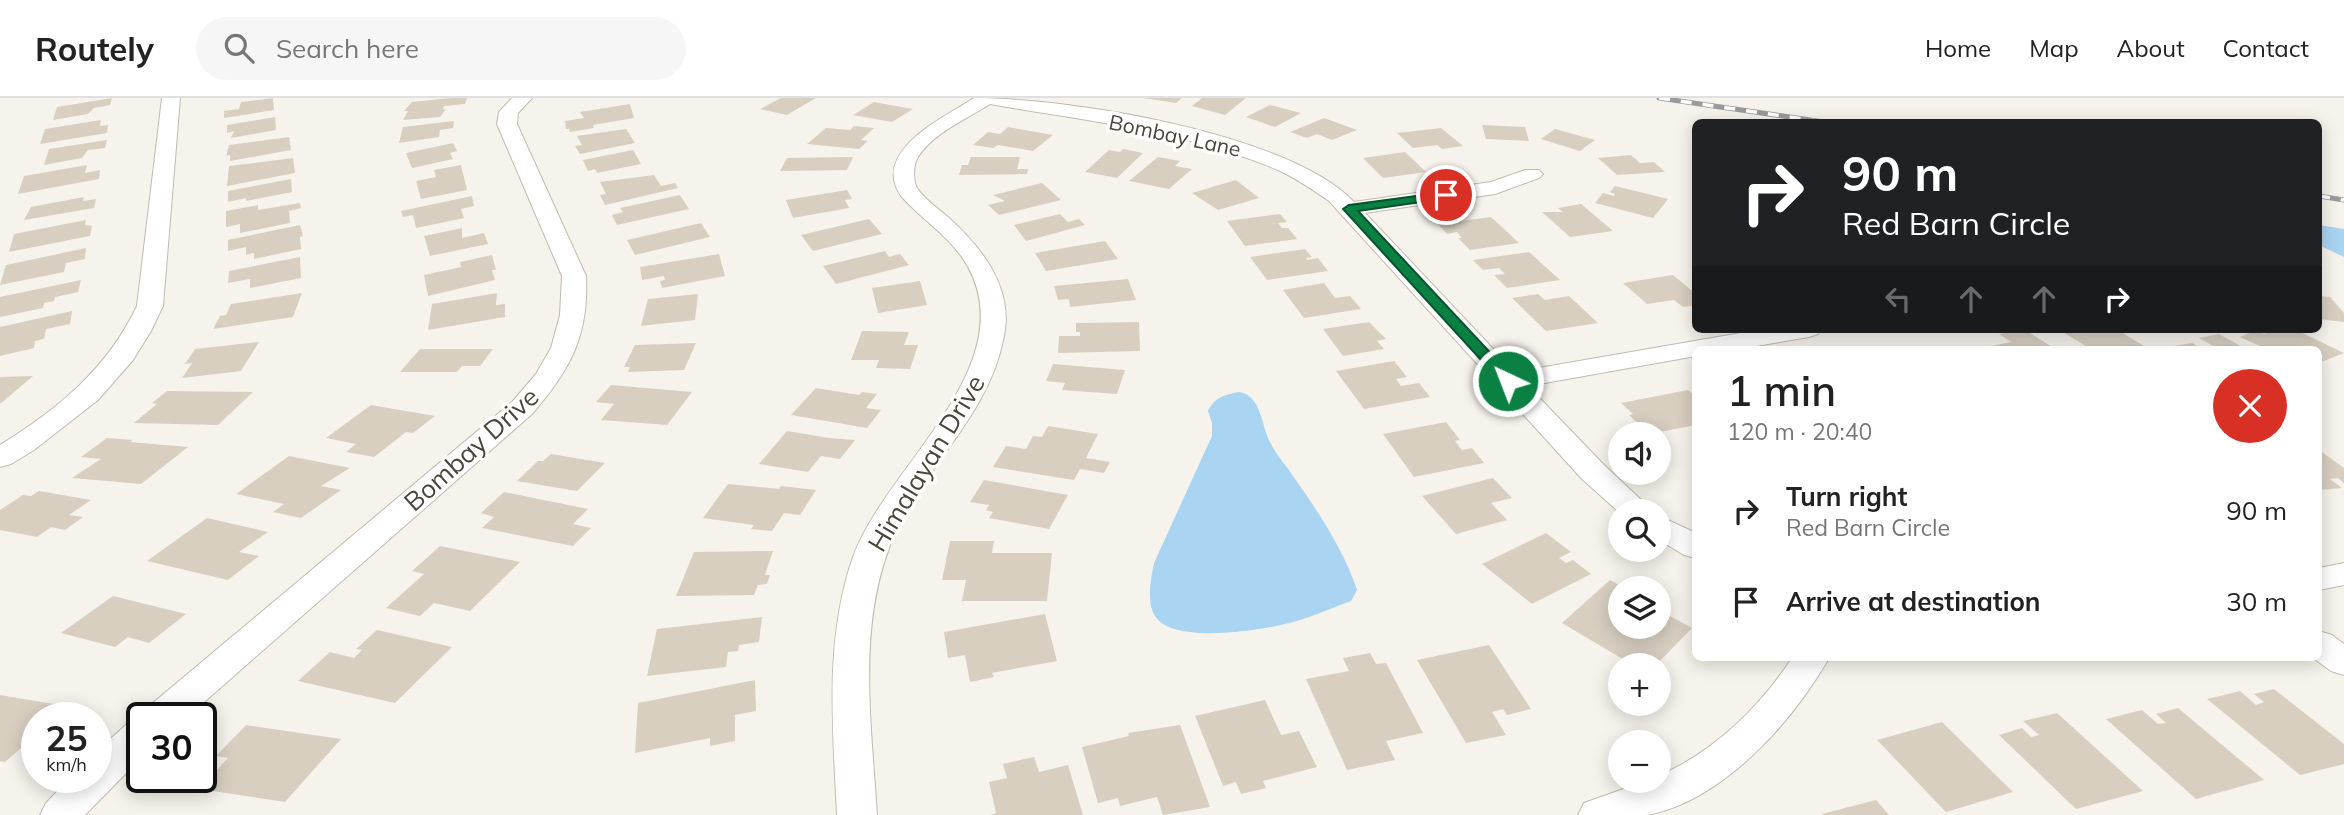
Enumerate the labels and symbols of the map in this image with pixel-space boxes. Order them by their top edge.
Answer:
street label: Bombay Lane [1107,108,1243,162]
pin [1416,165,1476,225]
position arrow [1471,344,1545,418]
street label: Himalayan Drive [860,369,992,557]
street label: Bombay Drive [397,380,545,518]
speed limit sign: 30 [126,702,217,793]

